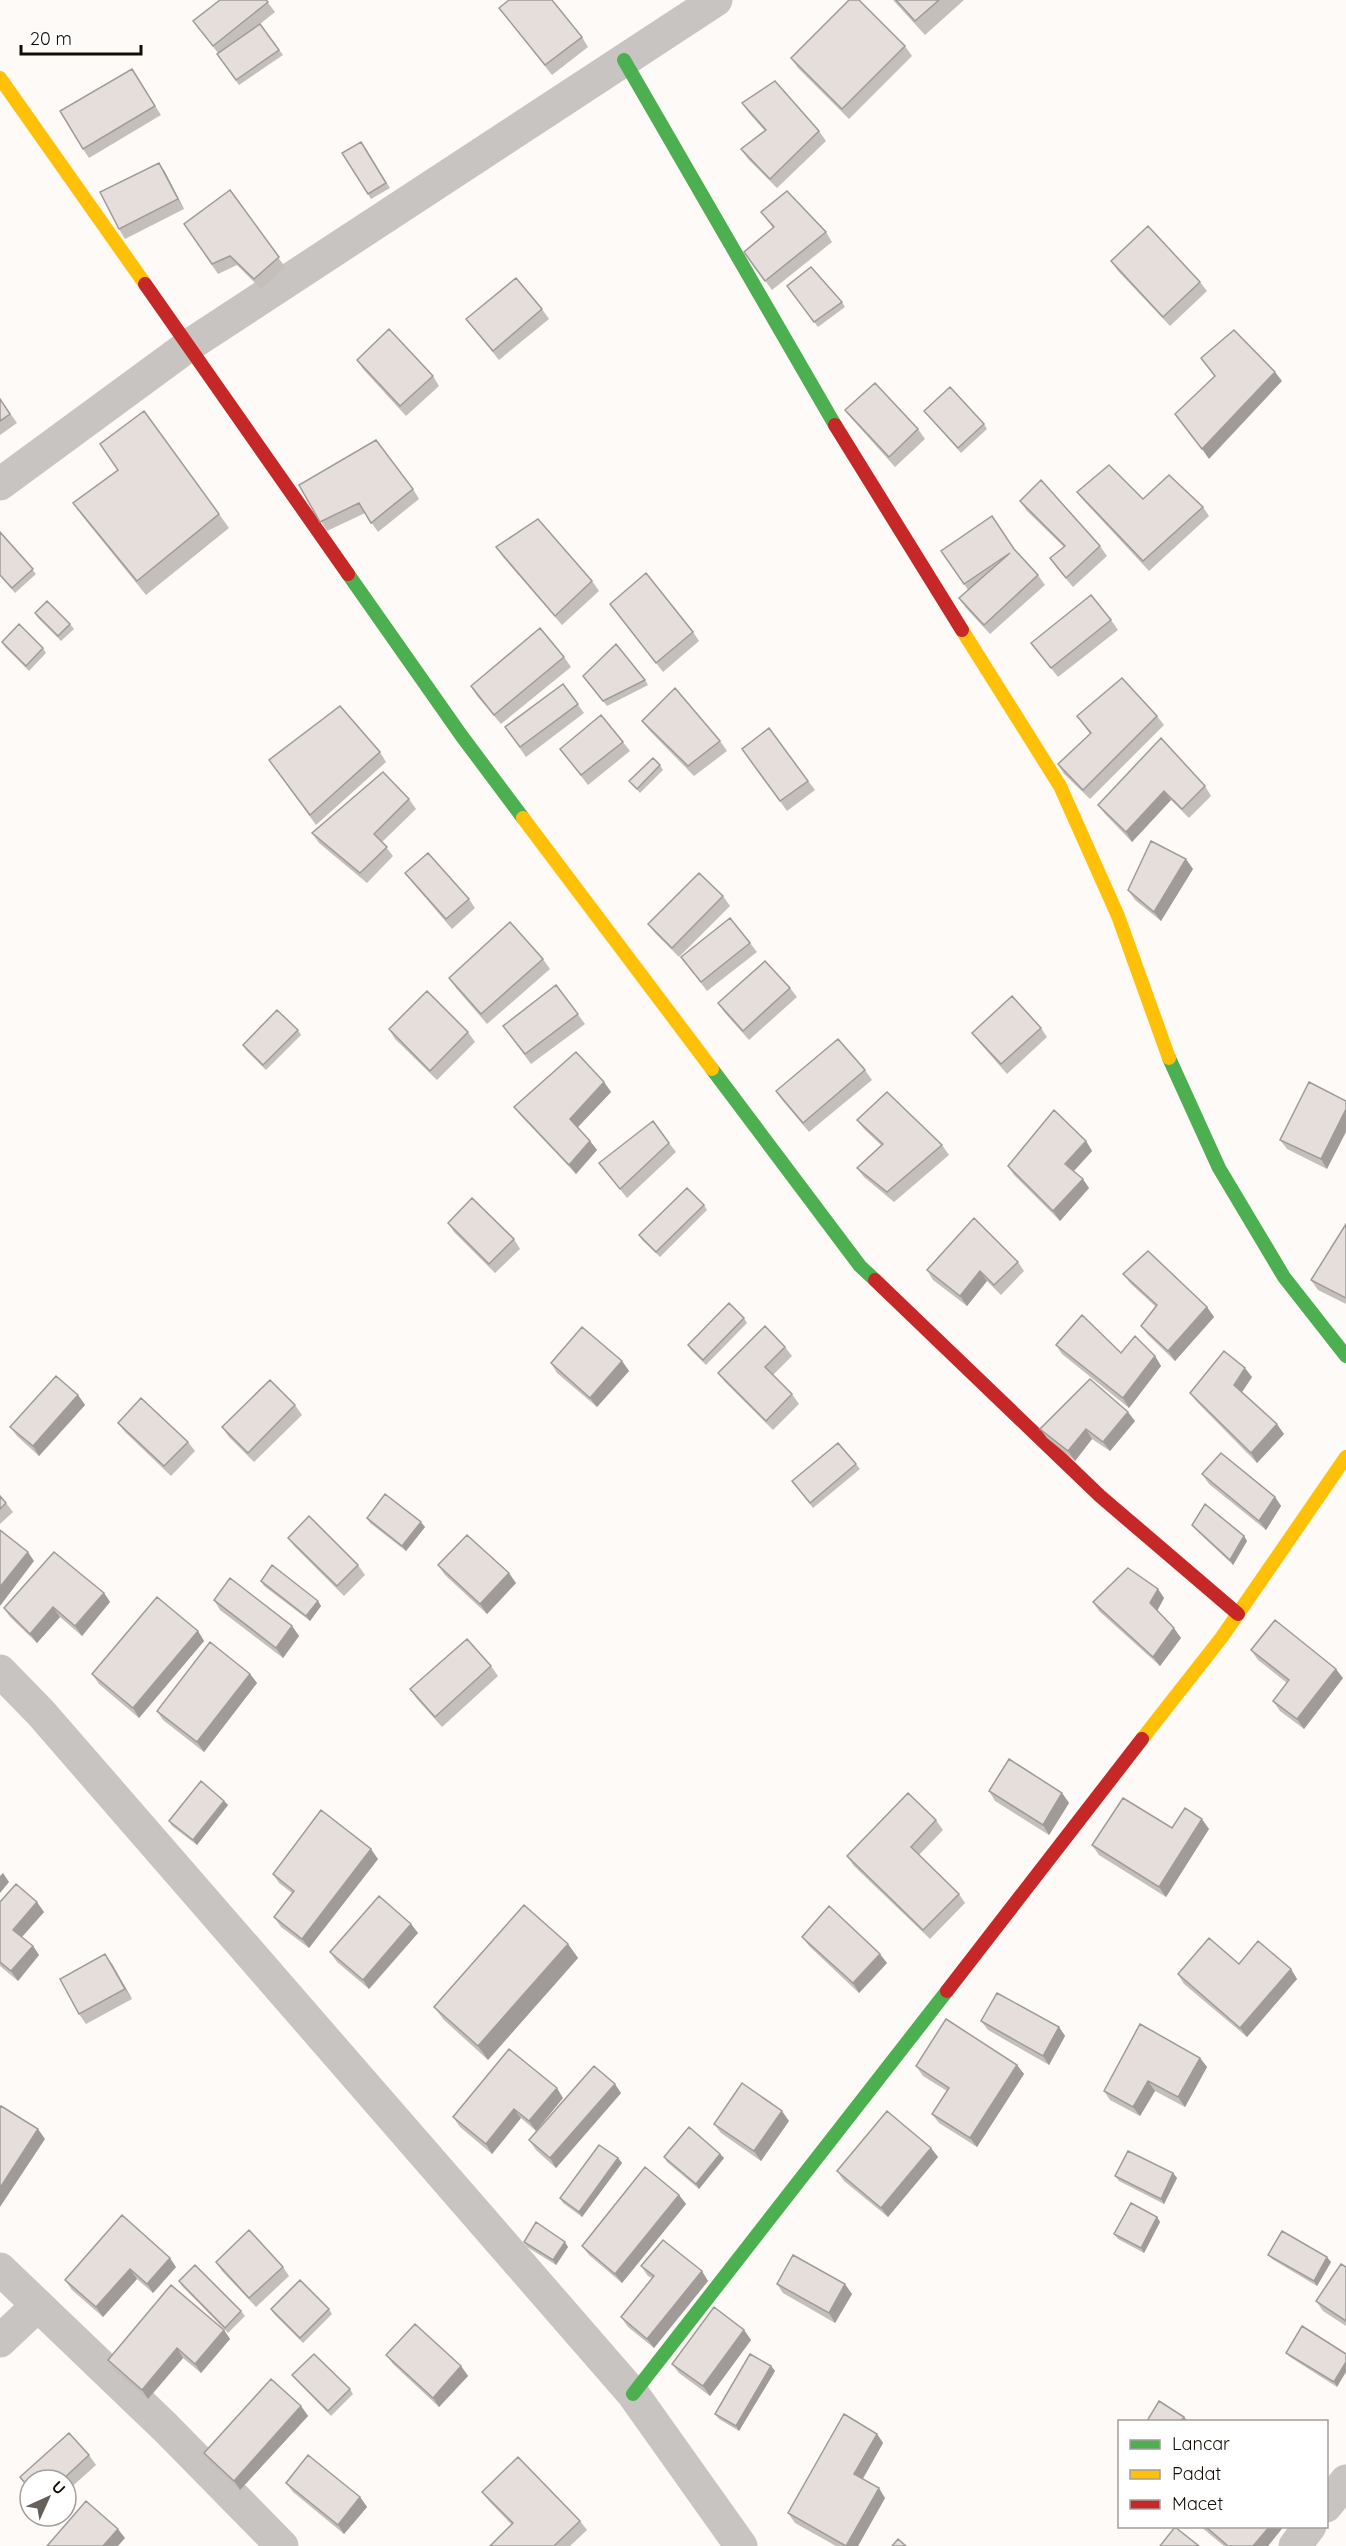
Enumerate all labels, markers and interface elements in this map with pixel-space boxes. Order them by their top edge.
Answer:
scale bar [21,18,141,56]
text: 20 m [30,27,72,50]
legend [1118,2420,1328,2528]
text: Lancar [1172,2432,1230,2455]
text: Padat [1172,2462,1221,2485]
north arrow [18,2468,78,2528]
text: U [48,2476,70,2498]
text: Macet [1172,2492,1223,2515]

